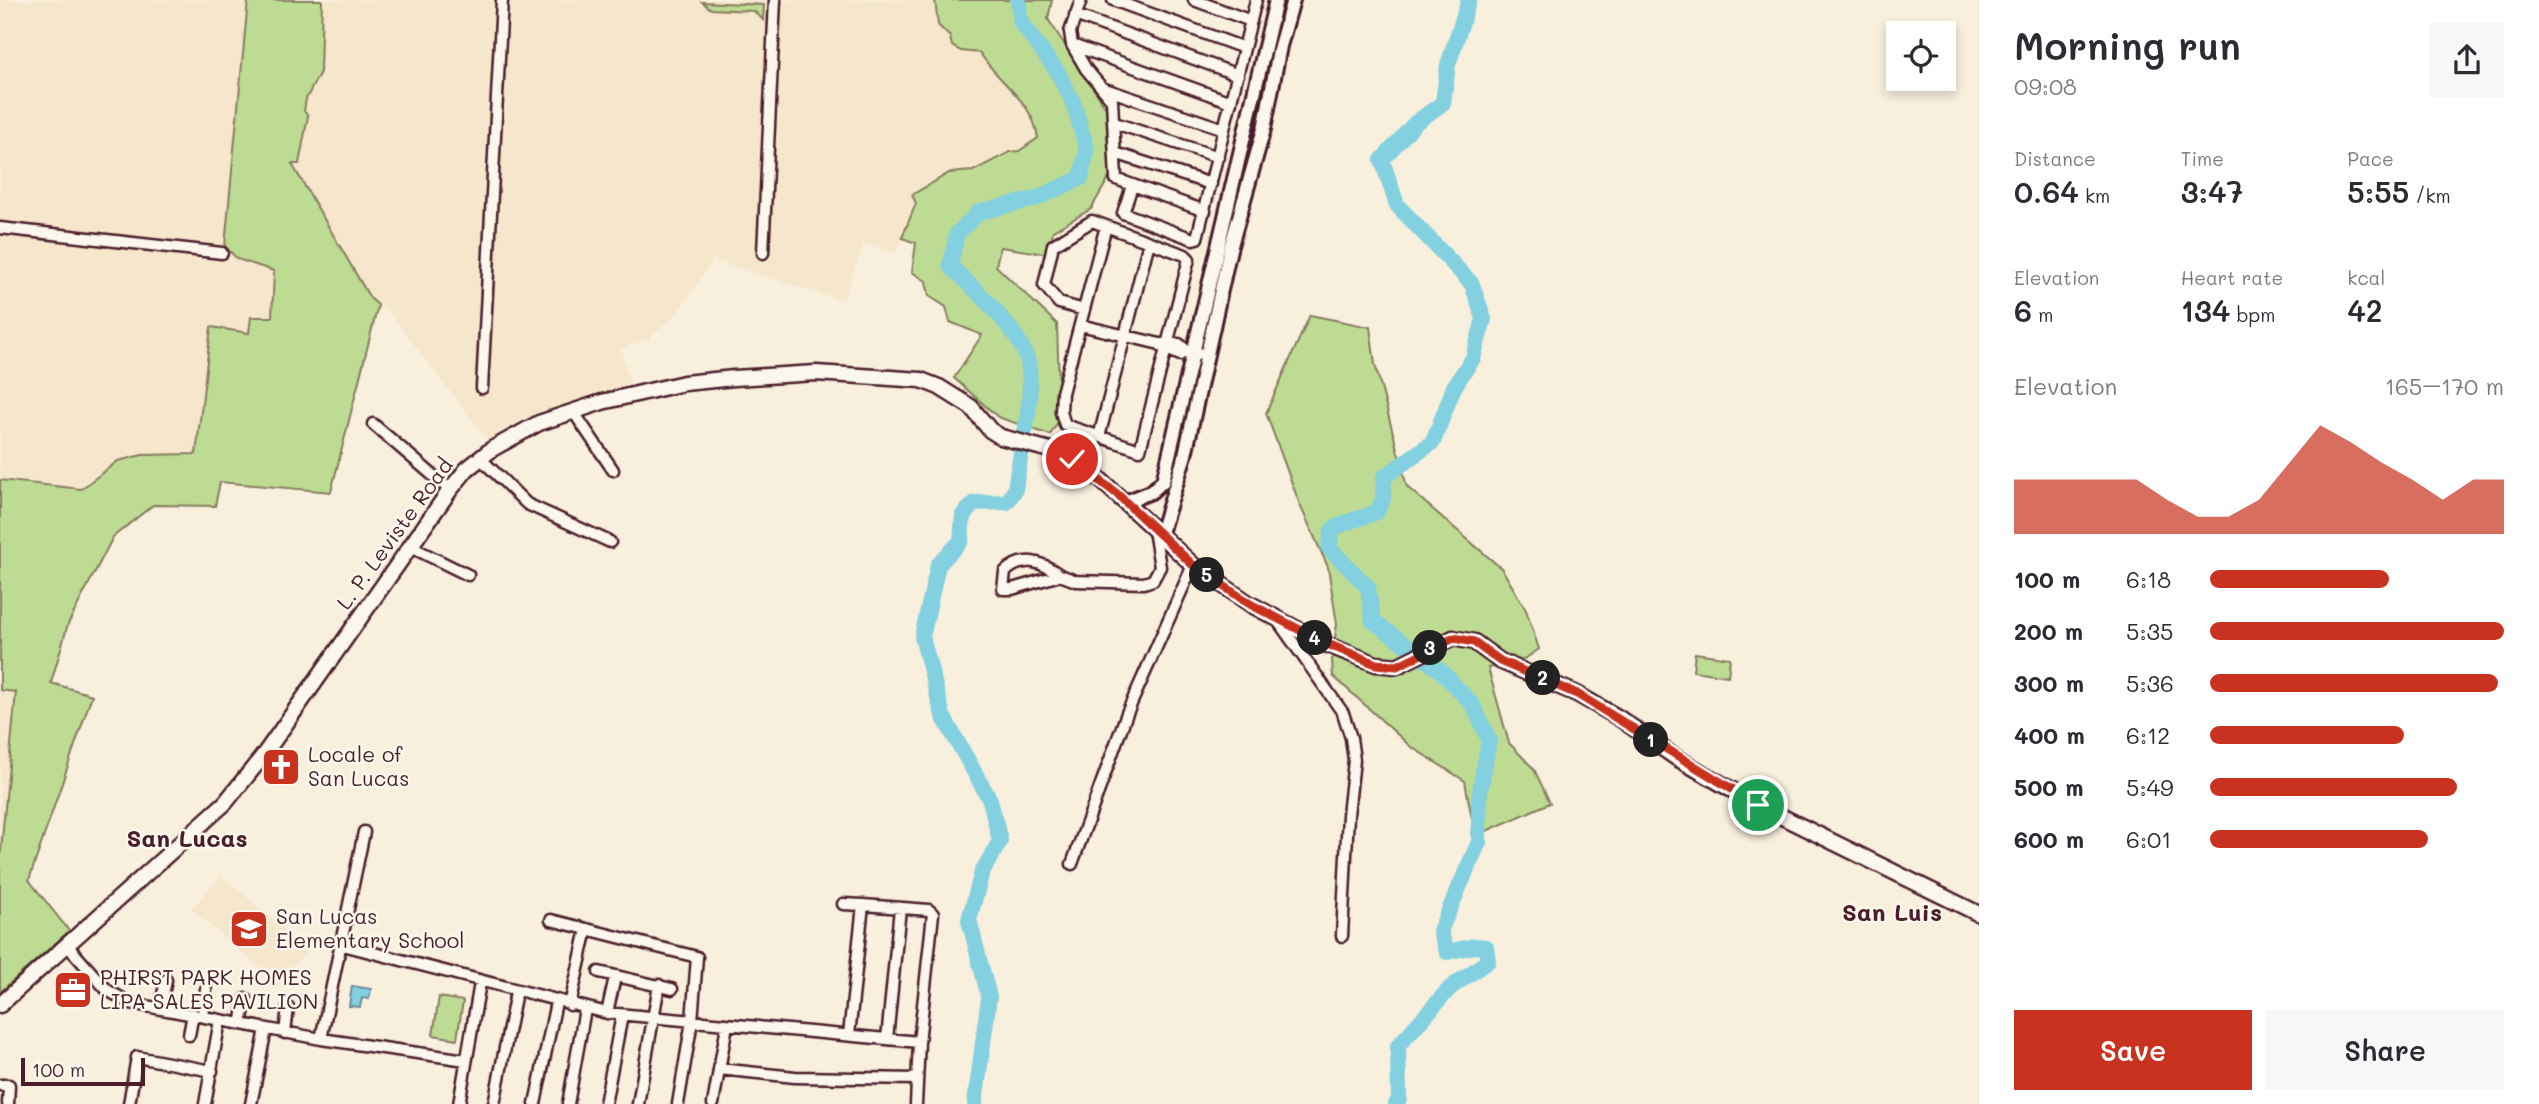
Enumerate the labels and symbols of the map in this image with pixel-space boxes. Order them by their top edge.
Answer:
pin [1042,429,1102,489]
street label: L. P. Leviste Road [330,452,458,614]
pin: 5 [1190,558,1224,592]
pin: 4 [1298,620,1332,656]
pin: 3 [1412,630,1448,666]
pin: 2 [1526,660,1560,696]
pin: 1 [1634,722,1668,758]
place label: Locale of San Lucas [308,740,409,791]
church icon: Locale of San Lucas [260,746,302,788]
pin [1728,775,1788,835]
district label: San Lucas [126,822,248,853]
district label: San Luis [1842,896,1942,927]
place label: San Lucas Elementary School [276,902,464,953]
school or university icon: San Lucas Elementary School [228,908,270,950]
place label: PHIRST PARK HOMES LIPA SALES PAVILION [100,963,318,1014]
office icon: PHIRST PARK HOMES LIPA SALES PAVILION [52,969,94,1011]
scale bar [21,1055,145,1087]

